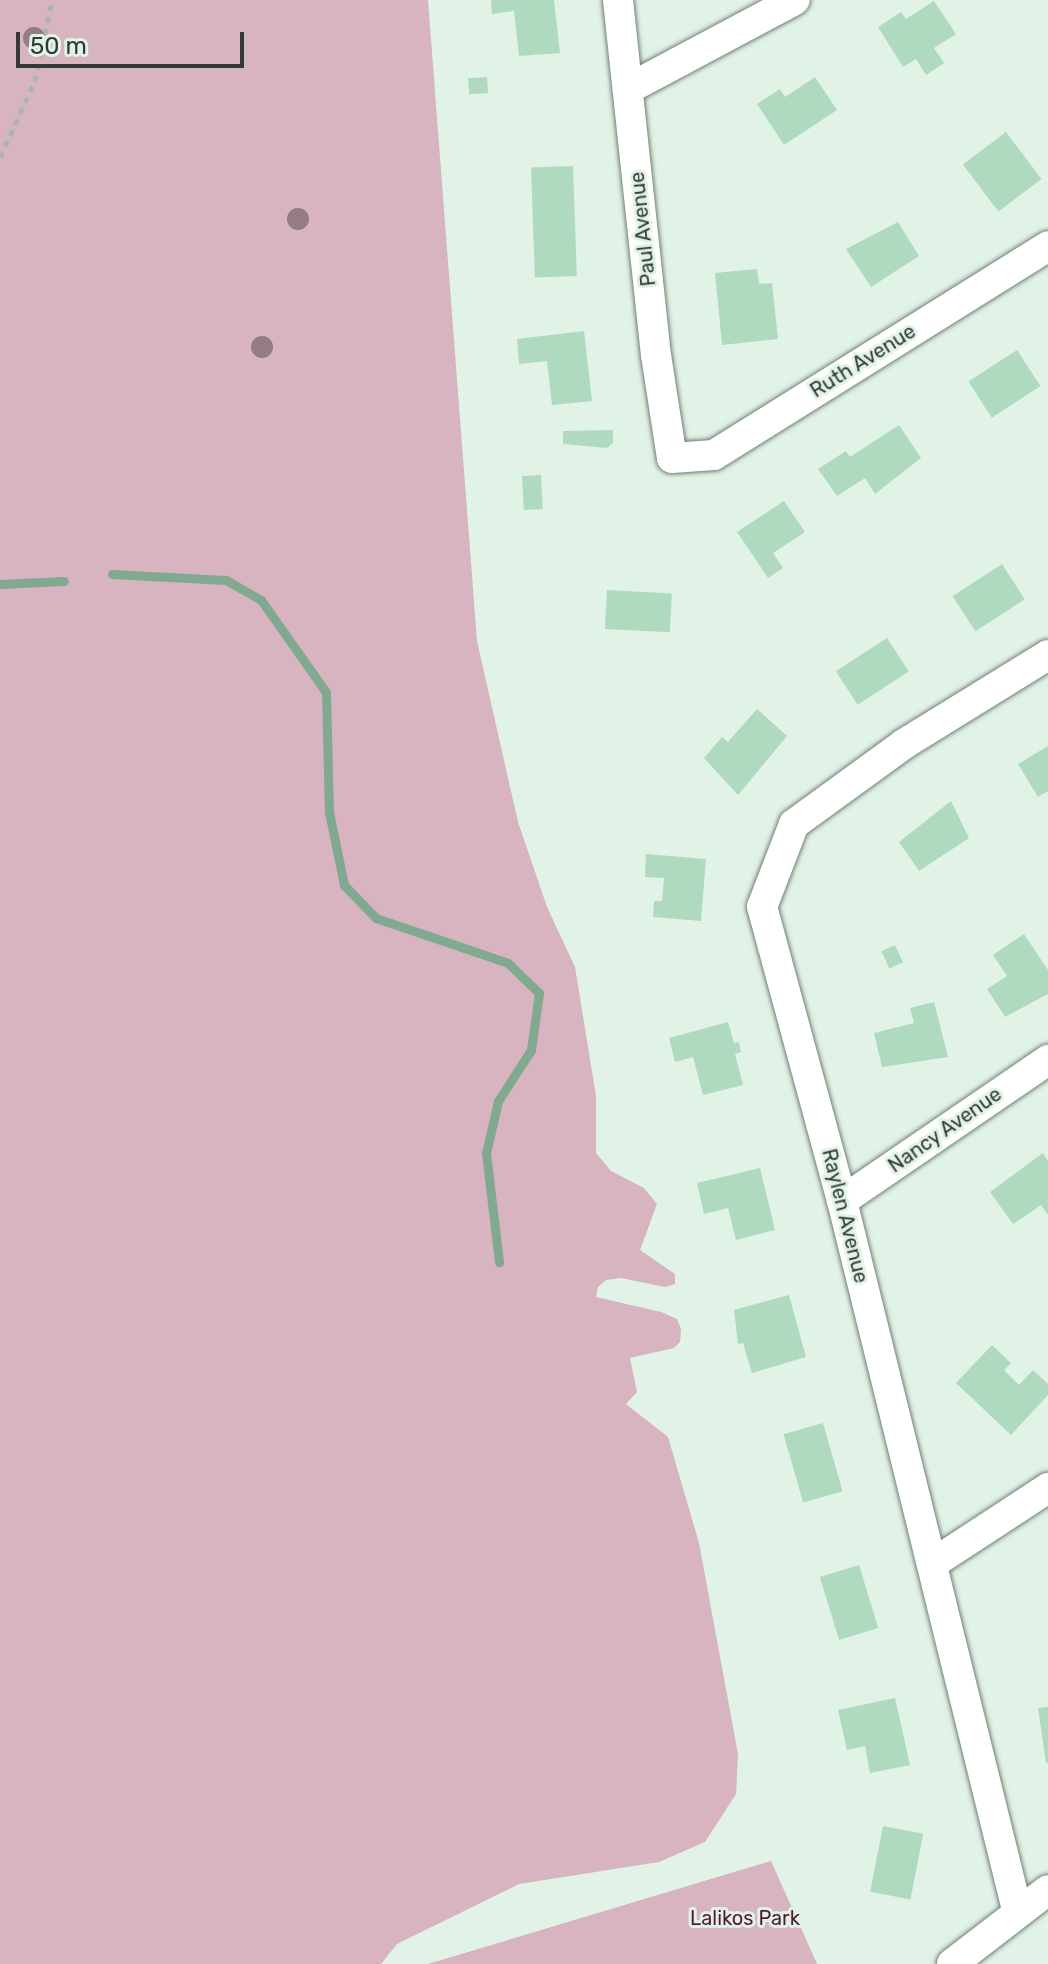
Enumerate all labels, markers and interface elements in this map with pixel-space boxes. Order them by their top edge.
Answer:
scale bar [20,16,248,66]
text: 50 m [30,32,87,60]
street label: Paul Avenue [625,170,661,288]
street label: Ruth Avenue [806,319,920,403]
street label: Nancy Avenue [883,1082,1007,1178]
street label: Raylen Avenue [817,1146,873,1286]
park label: Lalikos Park [690,1906,800,1930]

